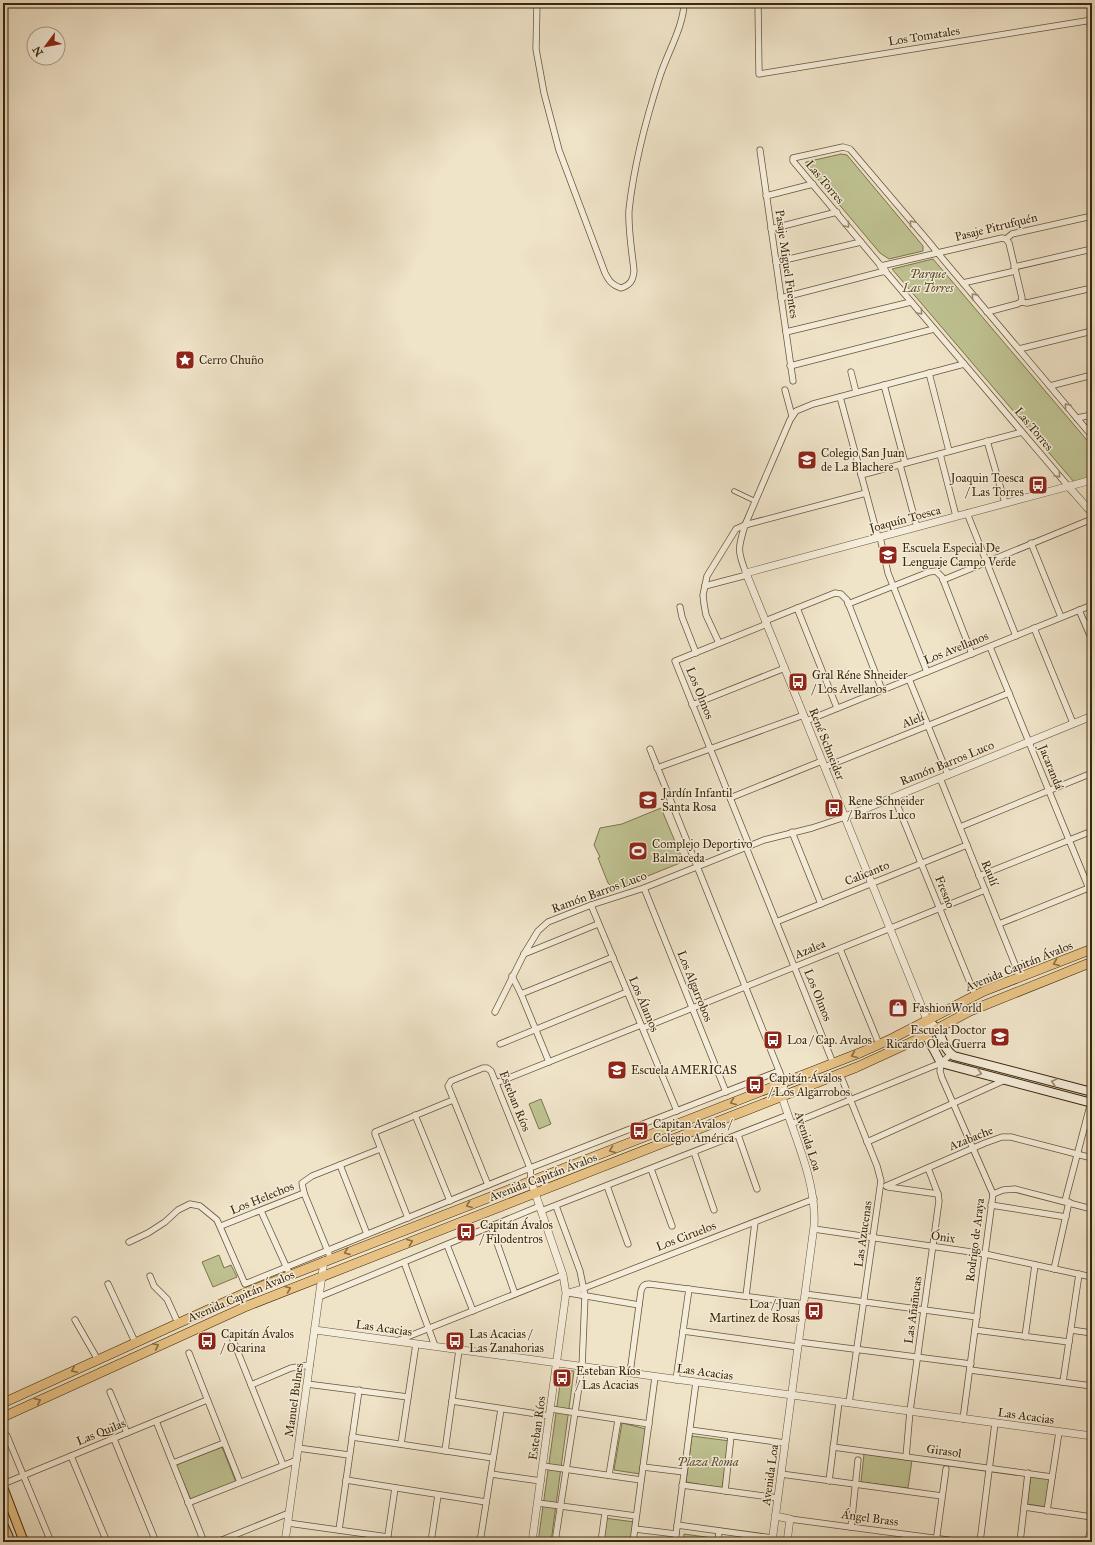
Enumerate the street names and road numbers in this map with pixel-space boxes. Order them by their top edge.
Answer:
street label: Los Tomatales [887,23,961,49]
street label: Las Torres [803,157,847,207]
street label: Pasaje Miguel Fuentes [771,209,802,319]
street label: Pasaje Pitrufquén [953,210,1039,245]
street label: Las Torres [1012,404,1056,454]
street label: Joaquín Toesca [866,503,943,537]
street label: Los Avellanos [922,629,990,667]
street label: Los Olmos [683,665,717,721]
street label: René Schneider [806,706,848,782]
street label: Alelí [899,709,927,731]
street label: Ramón Barros Luco [898,738,996,788]
street label: Jacarandá [1034,741,1067,793]
street label: Calicanto [843,858,891,888]
street label: Raulí [979,858,1002,889]
street label: Ramón Barros Luco [549,868,649,916]
street label: Fresno [932,874,958,910]
street label: Azalea [792,936,828,962]
street label: Avenida Capitán Ávalos [962,937,1075,994]
street label: Los Algarrobos [673,948,716,1024]
street label: Los Olmos [801,967,835,1023]
street label: Los Álamos [626,974,663,1034]
street label: Esteban Ríos [496,1069,534,1133]
street label: Avenida Loa [791,1109,824,1173]
street label: Azabache [946,1123,995,1154]
street label: Avenida Capitán Ávalos [486,1149,599,1204]
street label: Los Helechos [228,1179,296,1217]
street label: Rodrigo de Araya [963,1196,988,1283]
street label: Las Azucenas [851,1200,875,1268]
street label: Los Ciruelos [654,1218,718,1254]
street label: Ónix [930,1226,957,1246]
street label: Avenida Capitán Ávalos [184,1266,296,1325]
street label: Las Añañucas [901,1275,925,1345]
street label: Las Acacias [355,1317,413,1339]
street label: Las Acacias [676,1361,734,1383]
street label: Manuel Bulnes [282,1362,306,1438]
street label: Esteban Ríos [526,1395,548,1461]
street label: Las Acacias [997,1405,1055,1427]
street label: Las Quilas [74,1416,128,1448]
street label: Girasol [926,1442,963,1460]
street label: Avenida Loa [759,1443,781,1508]
street label: Ángel Brass [840,1506,899,1530]

